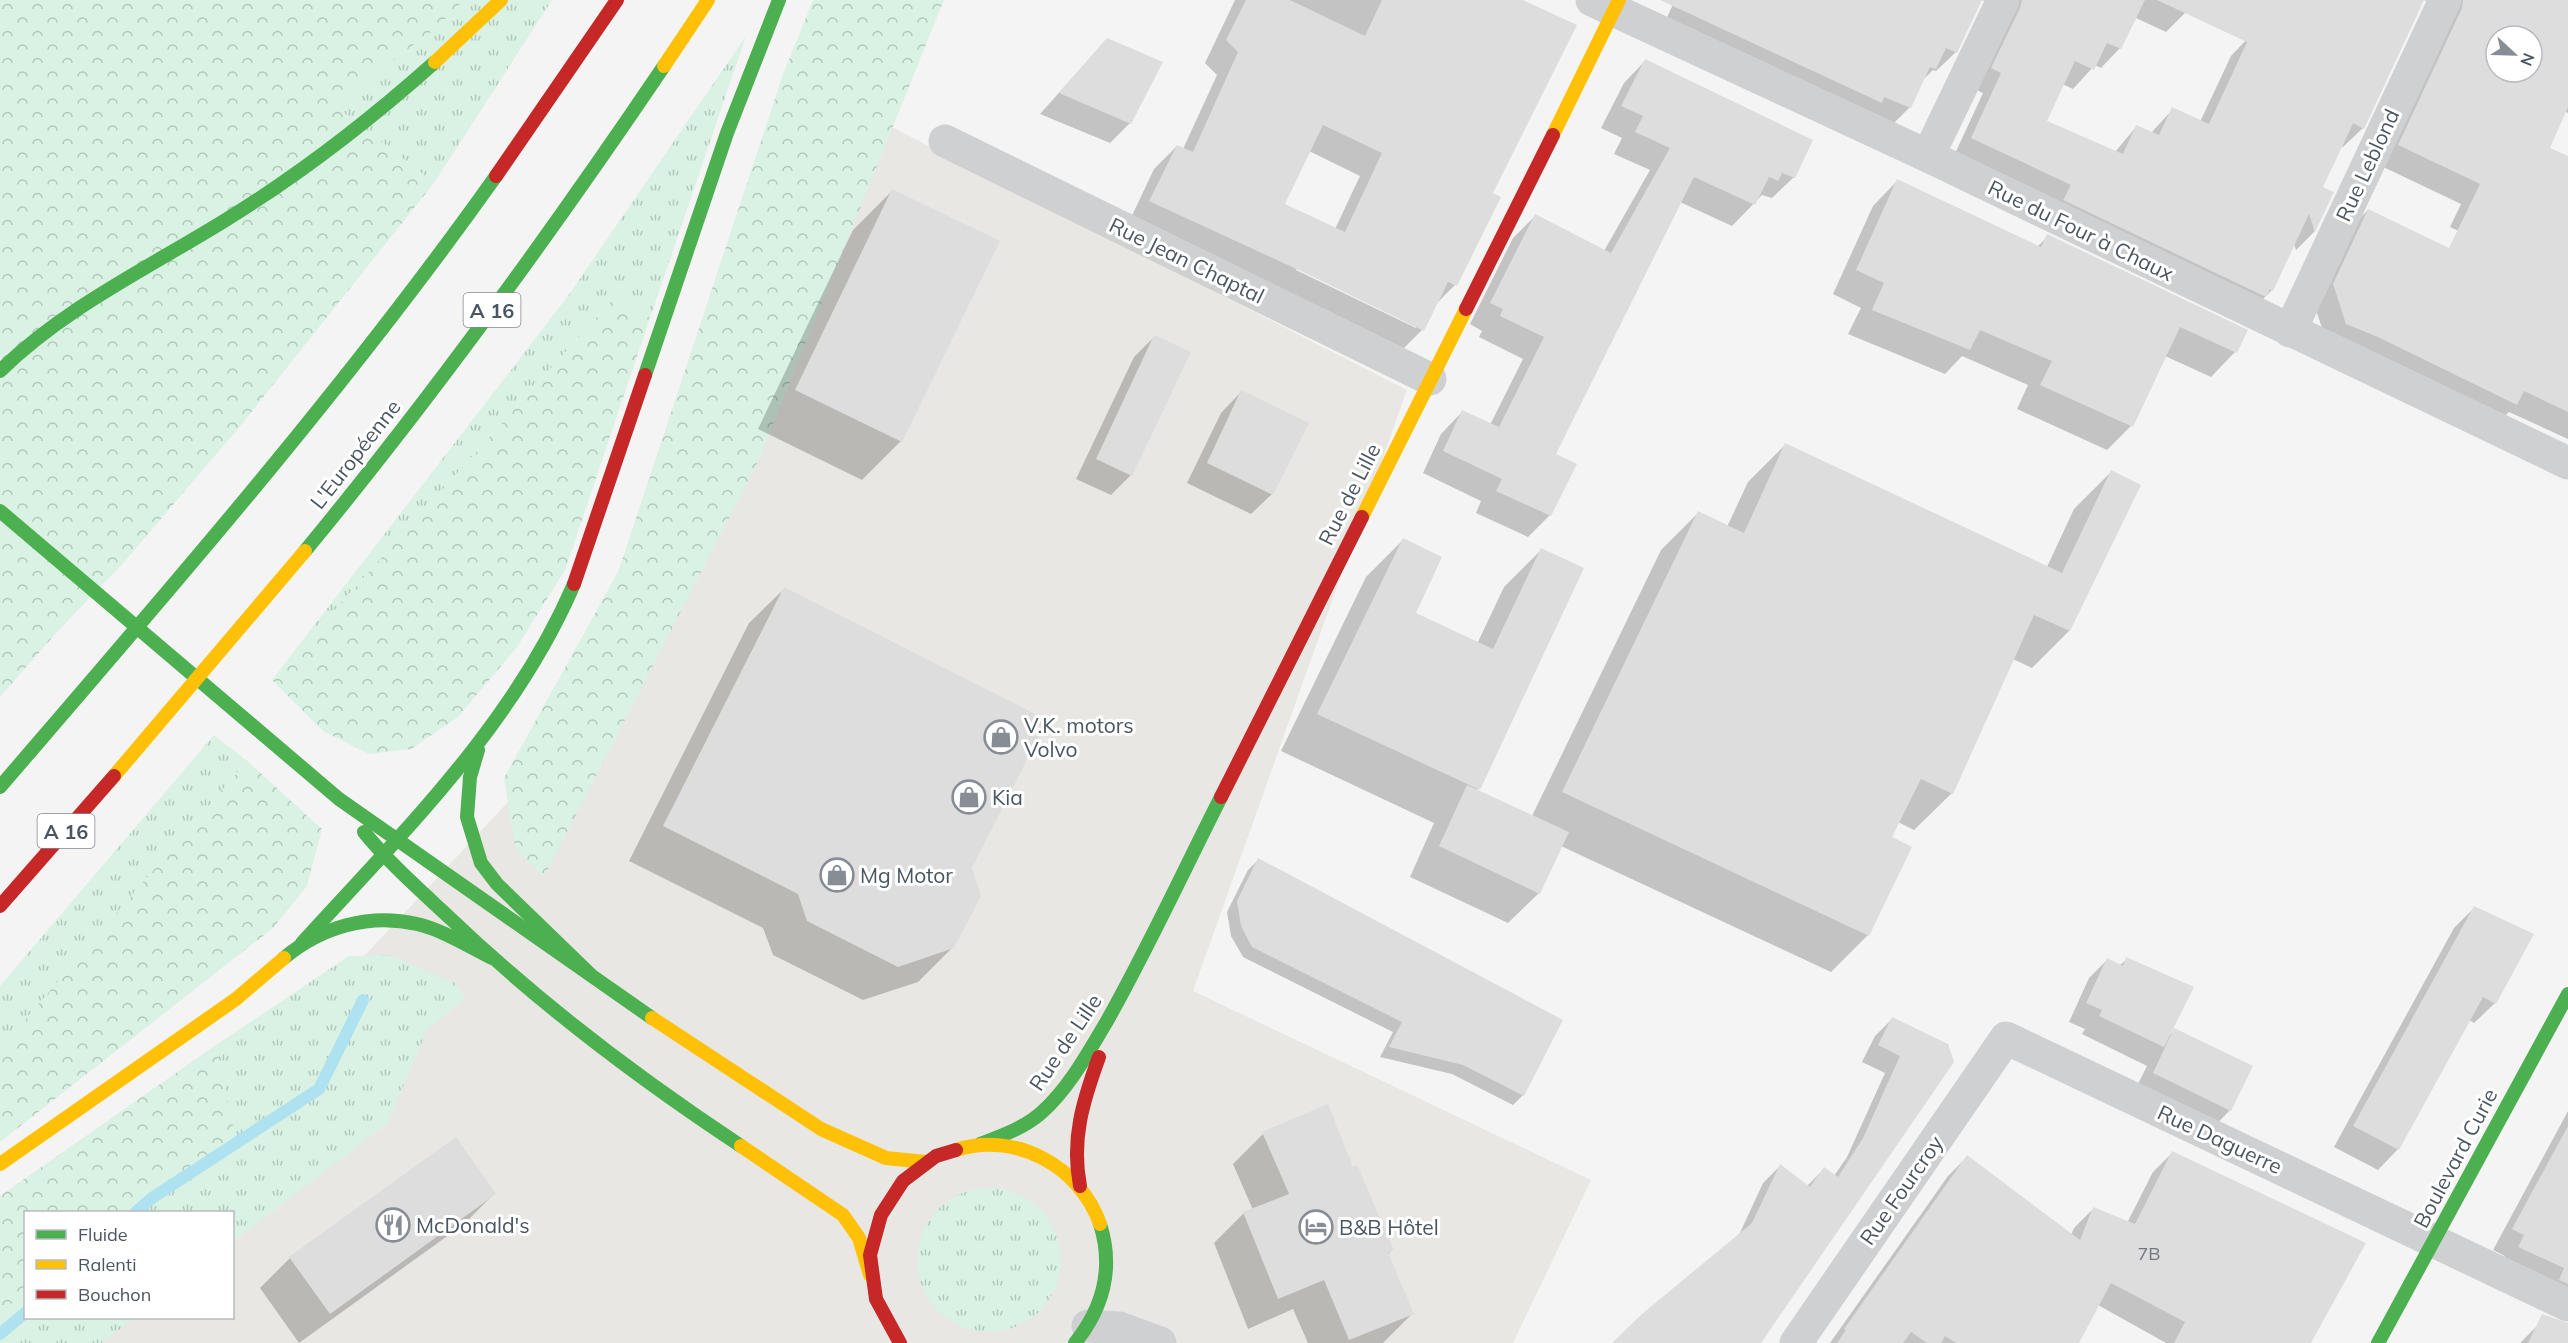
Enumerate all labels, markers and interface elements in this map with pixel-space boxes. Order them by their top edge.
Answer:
north arrow [2484,24,2544,84]
text: N [2516,50,2539,69]
street label: Rue Leblond [2330,105,2404,225]
street label: Rue du Four à Chaux [1984,174,2178,286]
street label: Rue Jean Chaptal [1105,211,1269,309]
road number: A 16 [464,293,520,327]
street label: L'Européenne [304,394,406,514]
street label: Rue de Lille [1312,439,1386,549]
place label: V.K. motors Volvo [1024,712,1134,762]
shop icon: V.K. motors Volvo [983,719,1019,755]
shop icon: Kia [951,779,987,815]
place label: Kia [992,784,1023,810]
road number: A 16 [38,814,94,848]
shop icon: Mg Motor [819,857,855,893]
place label: Mg Motor [860,862,953,888]
street label: Rue de Lille [1023,989,1107,1095]
street label: Boulevard Curie [2407,1084,2503,1232]
street label: Rue Daguerre [2154,1099,2286,1179]
street label: Rue Fourcroy [1854,1130,1948,1250]
restaurant icon: McDonald's [375,1207,411,1243]
hotel icon: B&B Hôtel [1298,1209,1334,1245]
legend [24,1211,234,1319]
place label: McDonald's [416,1212,530,1238]
place label: B&B Hôtel [1339,1214,1439,1240]
text: Fluide [78,1223,128,1246]
house number: 7B [2137,1242,2161,1265]
text: Ralenti [78,1253,136,1276]
text: Bouchon [78,1283,151,1306]

